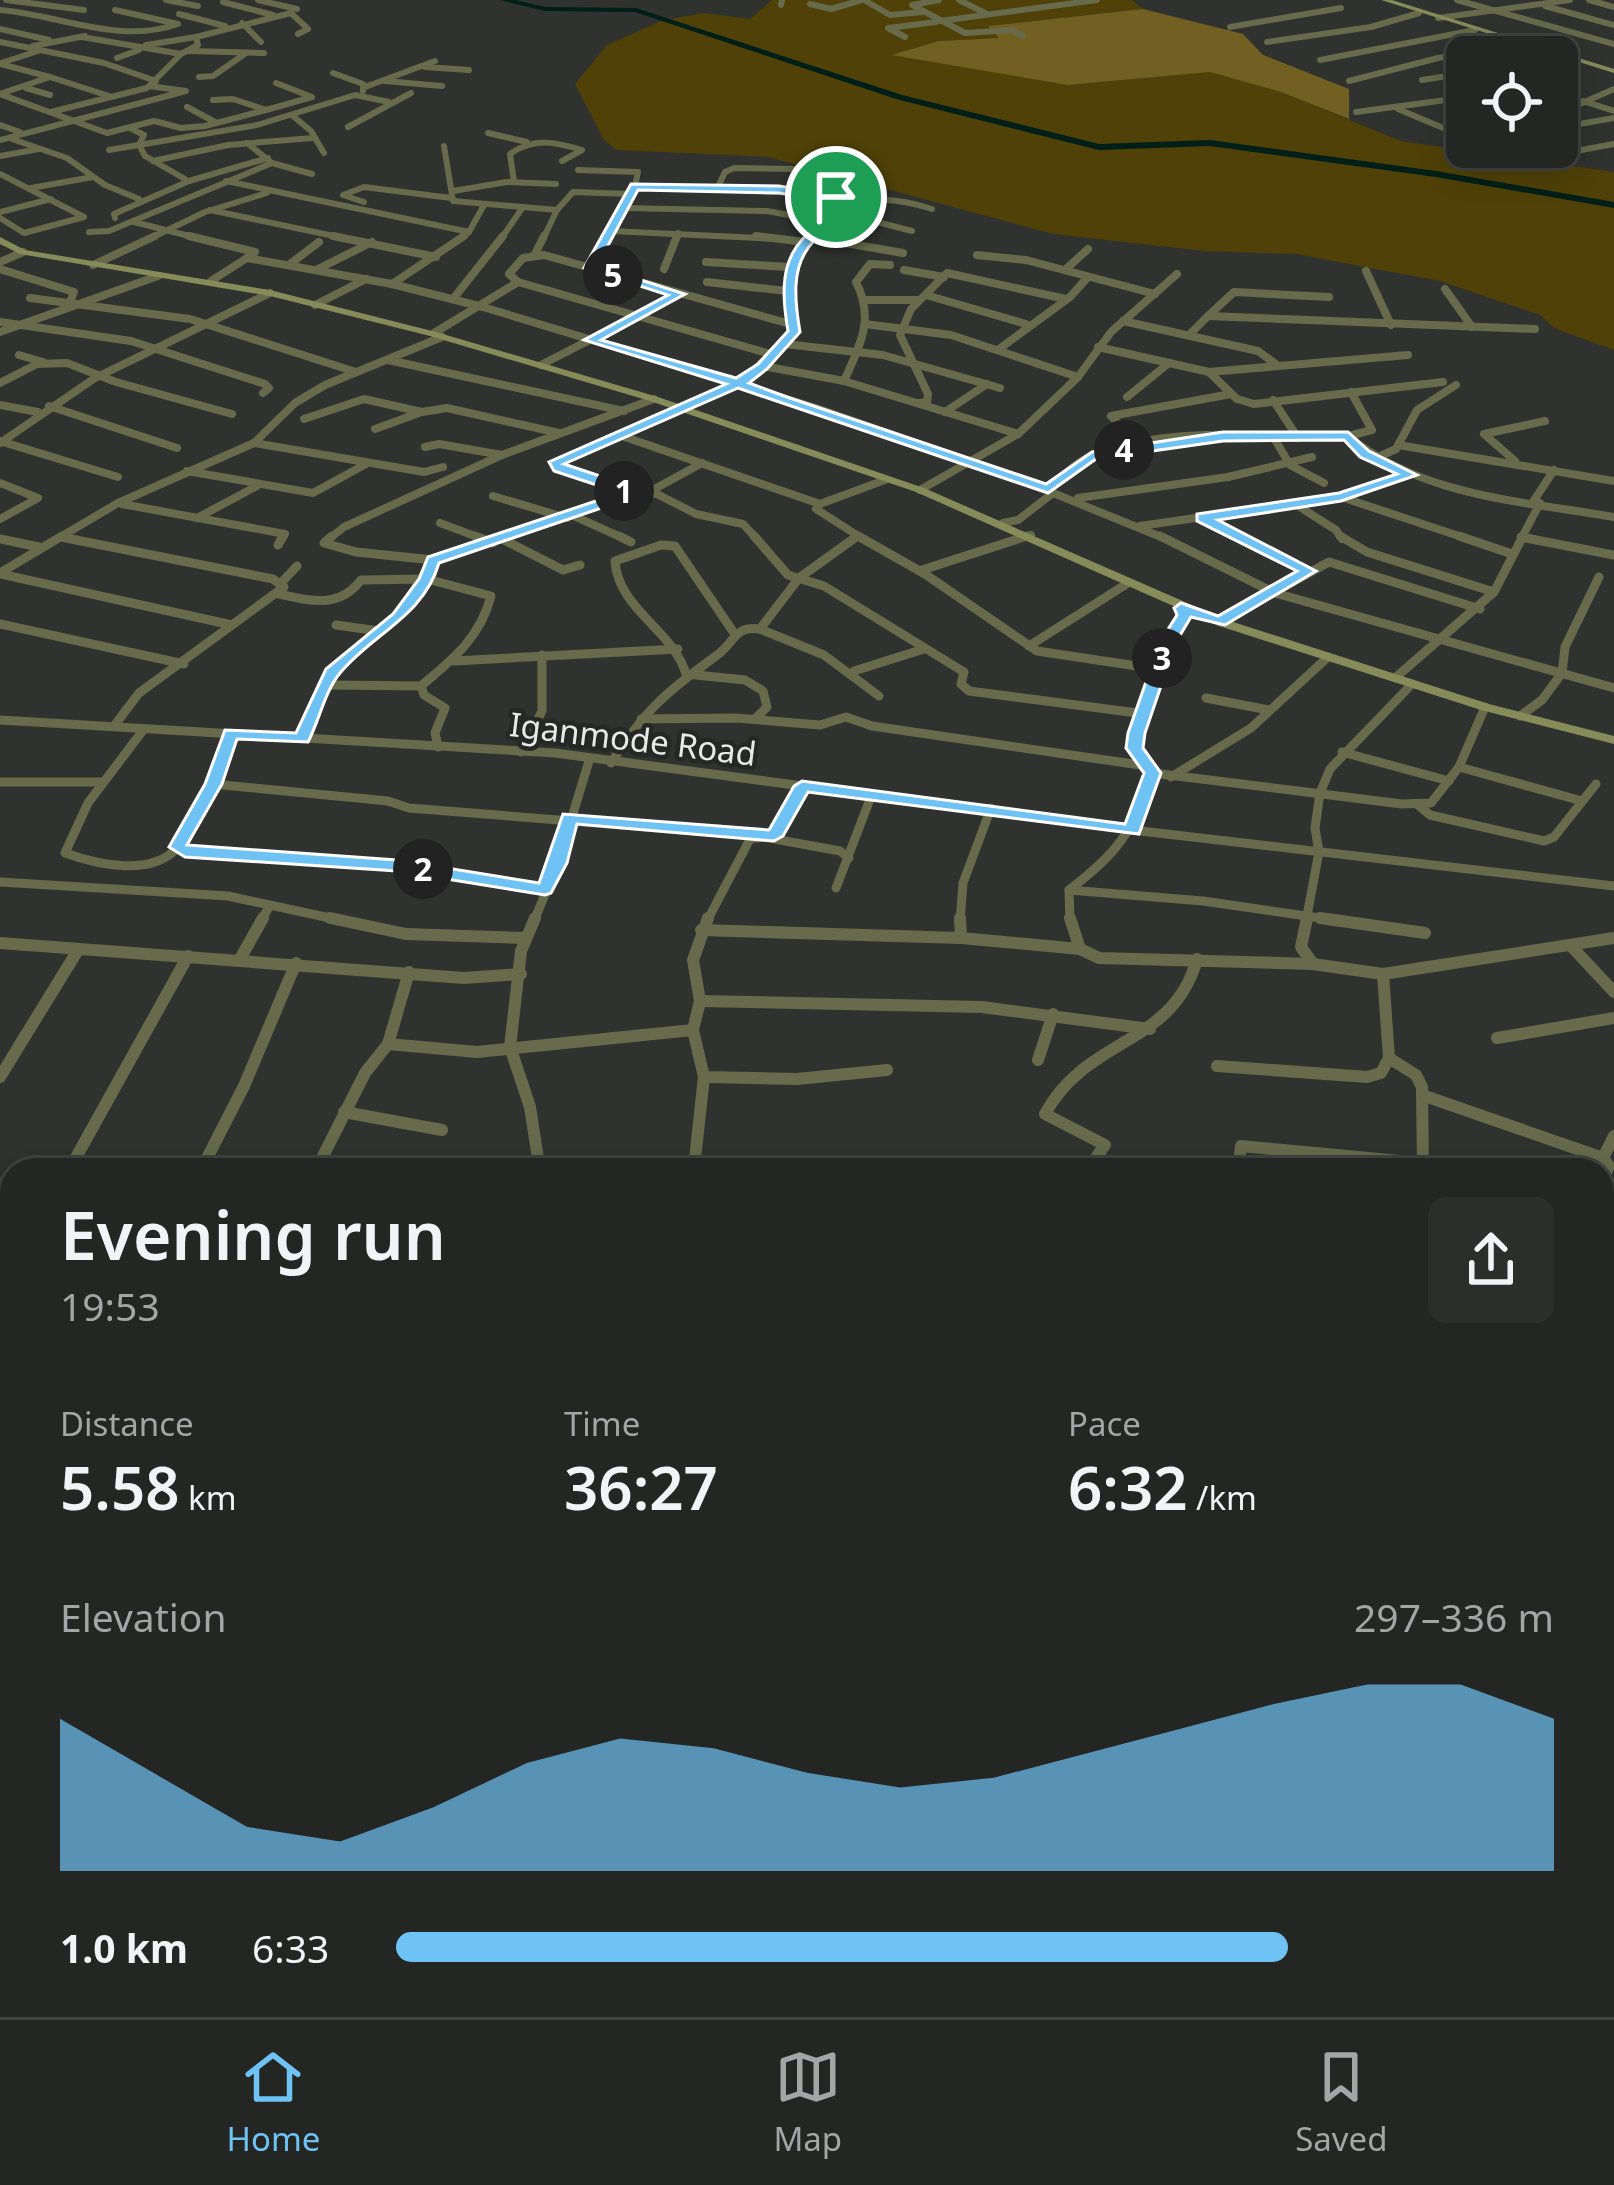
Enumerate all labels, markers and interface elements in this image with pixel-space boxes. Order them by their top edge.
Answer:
map controls [1446,36,1578,168]
button: locate [1446,36,1578,168]
pin [785,146,887,248]
icon: arrive [803,164,869,230]
pin: 5 [583,245,643,305]
text: 5 [604,252,622,297]
pin: 4 [1094,420,1154,480]
text: 4 [1115,427,1133,472]
pin: 1 [594,461,654,521]
text: 1 [615,468,633,513]
pin: 3 [1132,628,1192,688]
text: 3 [1153,635,1171,680]
street label: Iganmode Road [507,701,759,776]
pin: 2 [393,839,453,899]
text: 2 [414,846,432,891]
text: Evening run [60,1189,446,1279]
button: share [1428,1197,1554,1323]
text: 19:53 [60,1279,160,1332]
text: Distance [60,1401,194,1446]
text: Time [564,1401,640,1446]
text: Pace [1068,1401,1141,1446]
text: 5.58 [60,1446,180,1528]
text: 36:27 [564,1446,718,1528]
text: 6:32 [1068,1446,1188,1528]
text: km [180,1475,237,1520]
text: /km [1188,1475,1257,1520]
text: Elevation [60,1590,227,1643]
text: 297–336 m [1354,1590,1554,1643]
text: 1.0 km [60,1921,188,1974]
text: 6:33 [252,1921,329,1974]
tab: Home [227,2044,320,2161]
tab: Map [773,2044,842,2161]
tab: Saved [1295,2044,1387,2161]

